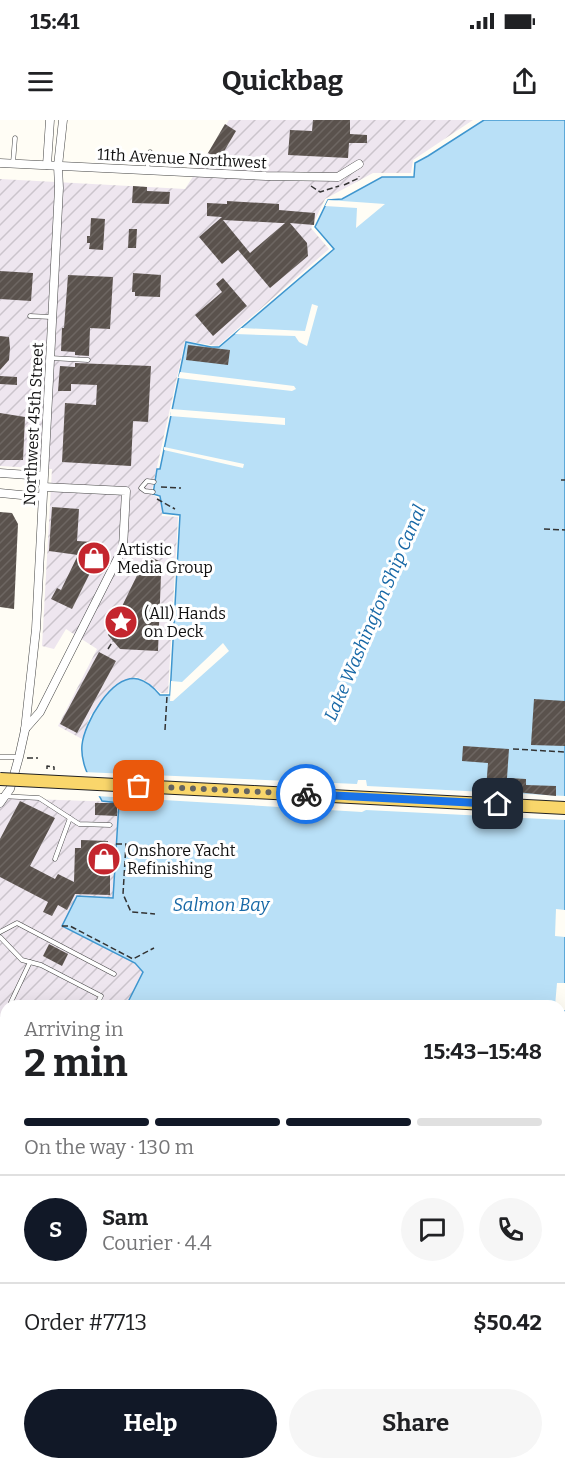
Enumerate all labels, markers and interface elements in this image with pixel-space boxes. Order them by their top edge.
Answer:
text: 15:41 [30,8,80,35]
icon: menu [24,65,57,98]
text: Quickbag [222,65,343,97]
icon: share [508,65,541,98]
street label: 11th Avenue Northwest [97,145,267,172]
street label: Northwest 45th Street [20,342,47,506]
water label: Lake Washington Ship Canal [319,502,431,724]
shop icon: Artistic Media Group [76,540,112,576]
place label: Artistic Media Group [117,540,213,577]
place icon: (All) Hands on Deck [103,604,139,640]
place label: (All) Hands on Deck [144,604,226,641]
pin [113,760,164,811]
courier [276,764,336,824]
icon: bag [122,769,155,802]
icon: bike [290,778,323,811]
pin [472,778,523,829]
icon: home [481,787,514,820]
shop icon: Onshore Yacht Refinishing [86,841,122,877]
place label: Onshore Yacht Refinishing [127,841,236,878]
water label: Salmon Bay [173,894,270,916]
text: Arriving in [24,1017,123,1041]
text: 15:43–15:48 [424,1038,542,1065]
text: 2 min [24,1040,128,1086]
text: On the way · 130 m [24,1135,194,1159]
button: chat [401,1198,464,1261]
button: phone [479,1198,542,1261]
text: Sam [102,1204,148,1231]
text: S [49,1216,62,1243]
text: Courier · 4.4 [102,1231,212,1255]
text: Order #7713 [24,1309,147,1336]
text: $50.42 [473,1309,542,1336]
button: Help [24,1389,277,1458]
button: Share [289,1389,542,1458]

